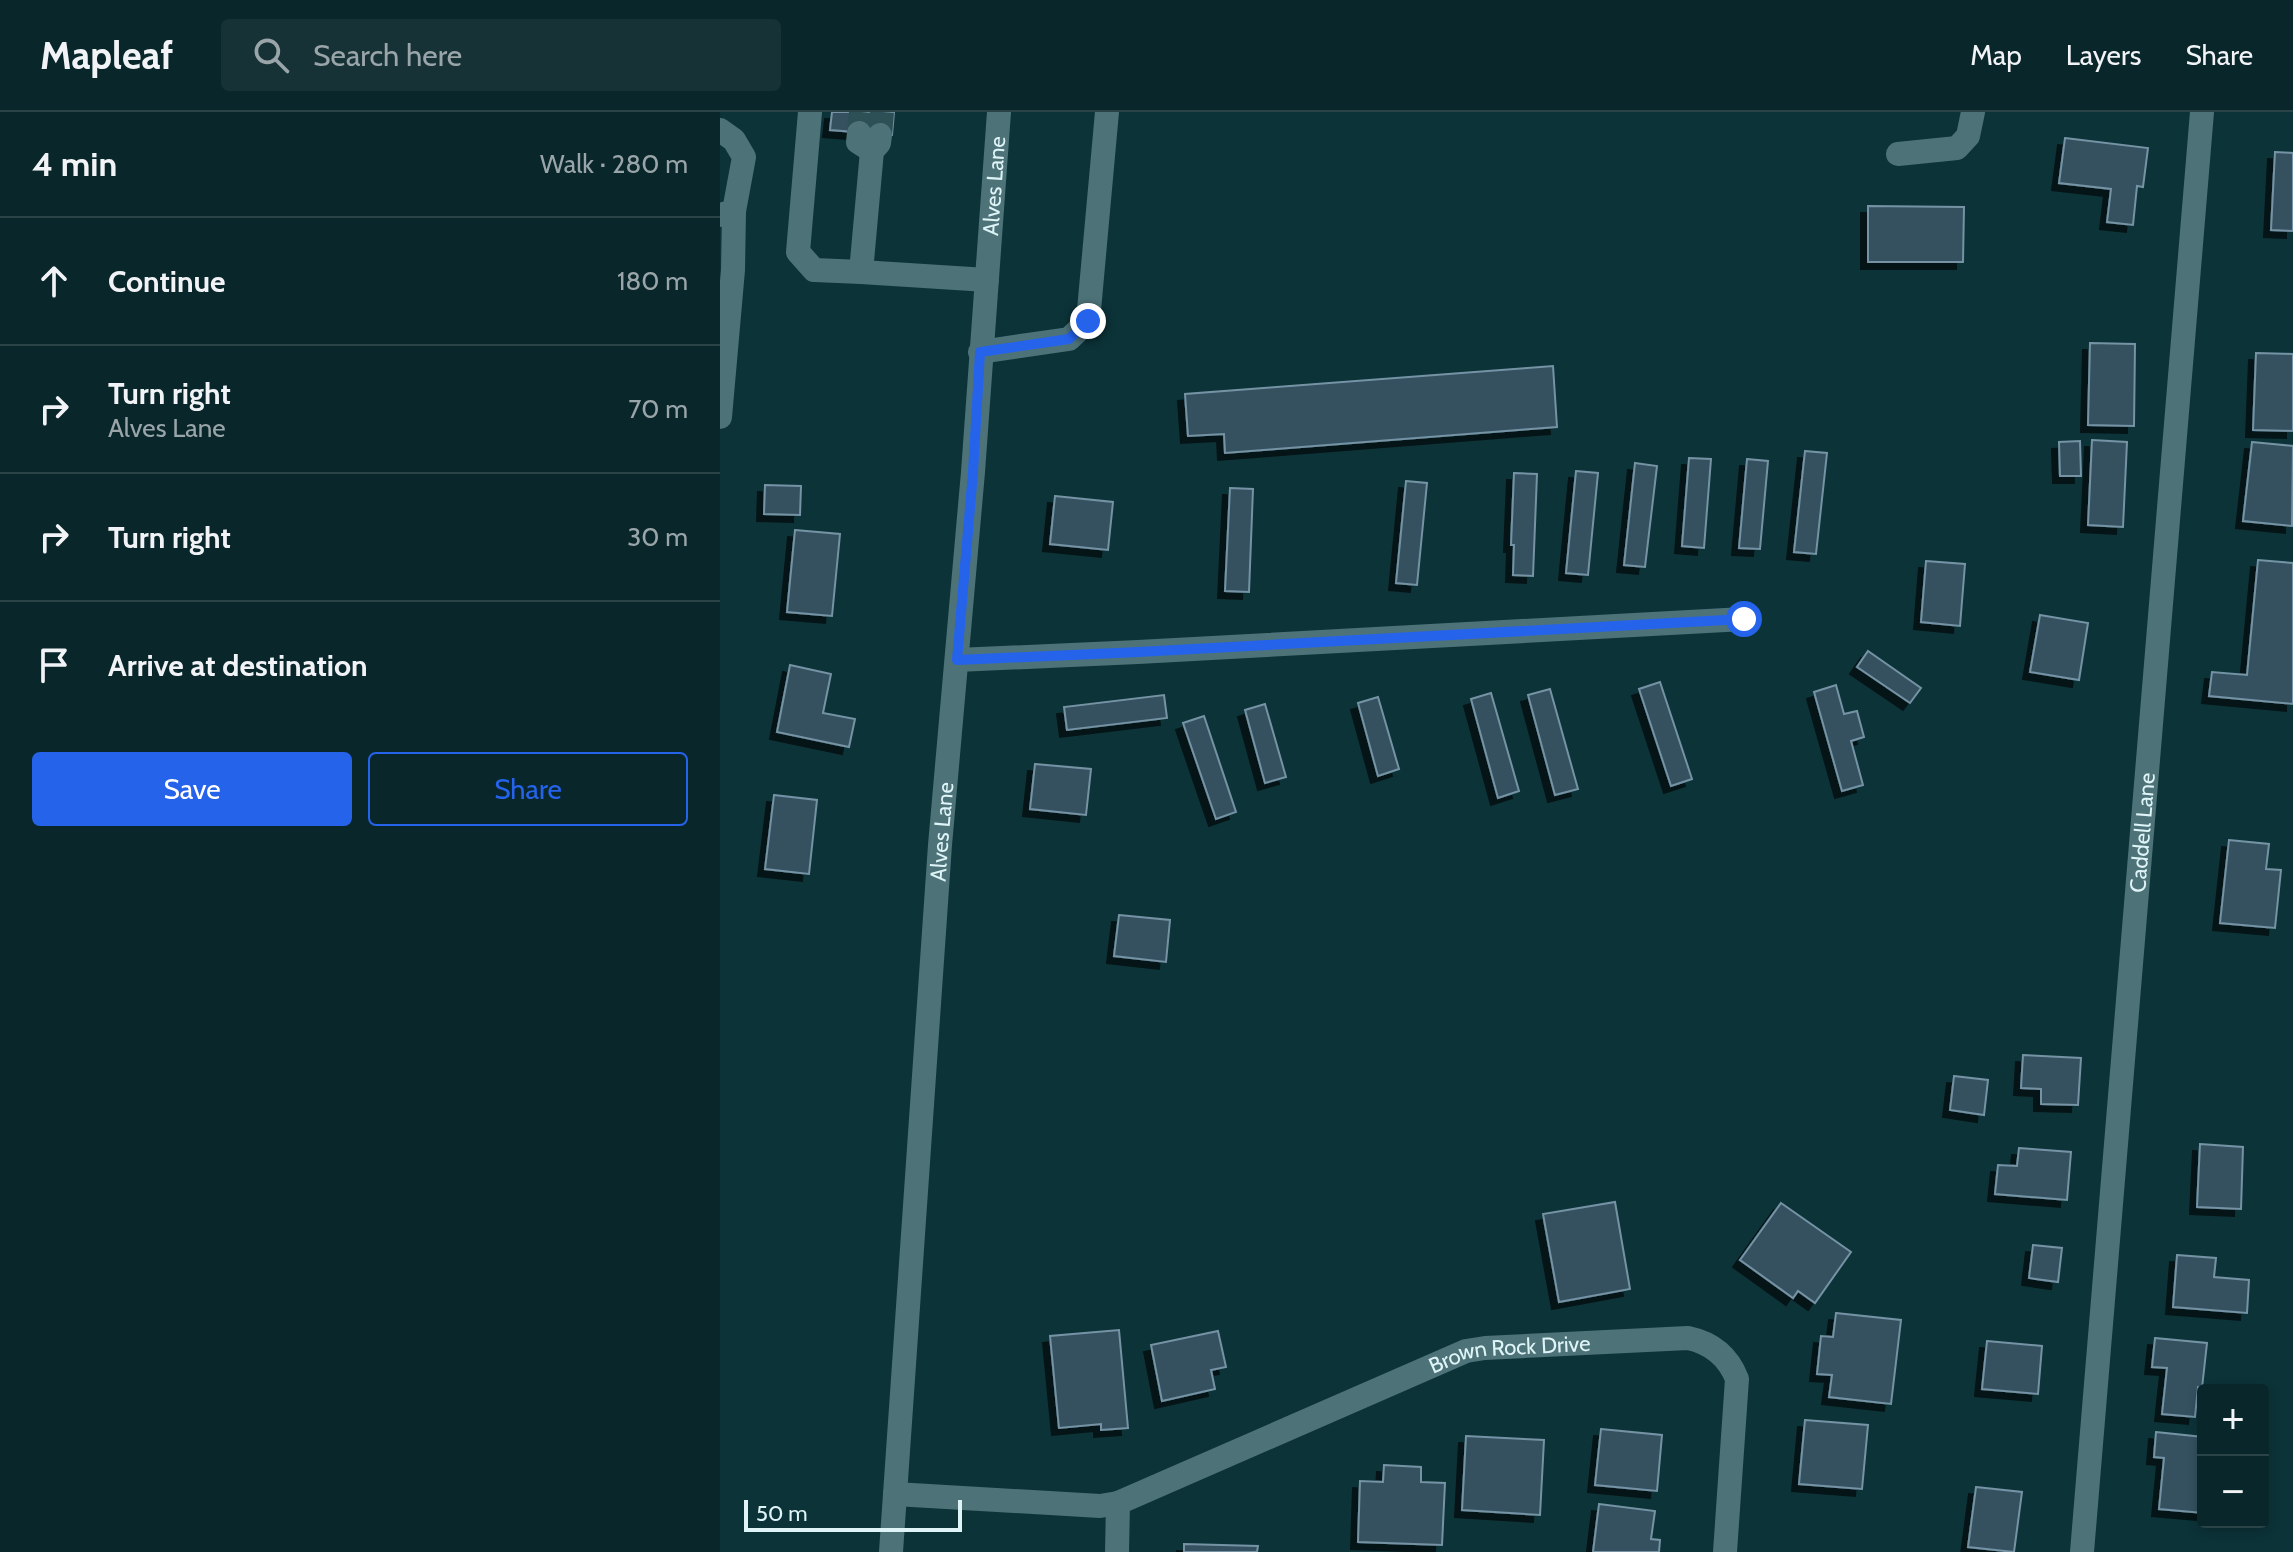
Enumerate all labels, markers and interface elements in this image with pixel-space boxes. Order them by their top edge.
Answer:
search box [221,19,781,91]
text: Mapleaf [40,32,173,79]
icon: search [249,33,293,77]
text: Search here [313,37,462,74]
text: Map [1970,38,2022,72]
text: Layers [2066,38,2141,72]
text: Share [2185,38,2253,72]
street label: Alves Lane [977,135,1011,237]
text: 4 min [32,143,117,185]
text: Walk · 280 m [540,148,688,180]
icon: ahead [32,259,76,303]
text: Continue [108,263,225,300]
text: 180 m [617,265,688,297]
route end [1070,303,1106,339]
text: Turn right [108,375,231,412]
icon: right [32,387,76,431]
text: 70 m [628,393,688,425]
text: Alves Lane [108,412,226,444]
icon: right [32,515,76,559]
text: Turn right [108,519,231,556]
text: 30 m [627,521,688,553]
route start [1726,601,1762,637]
icon: arrive [32,643,76,687]
text: Arrive at destination [108,647,368,684]
button: Save [32,752,352,826]
button: Share [368,752,688,826]
street label: Caddell Lane [2124,771,2160,894]
street label: Alves Lane [924,781,959,882]
street label: Brown Rock Drive [1425,1329,1591,1379]
map controls [2197,1384,2269,1528]
button: + [2197,1384,2269,1456]
button: − [2197,1456,2269,1528]
scale bar [744,1496,962,1532]
text: 50 m [756,1500,808,1527]

